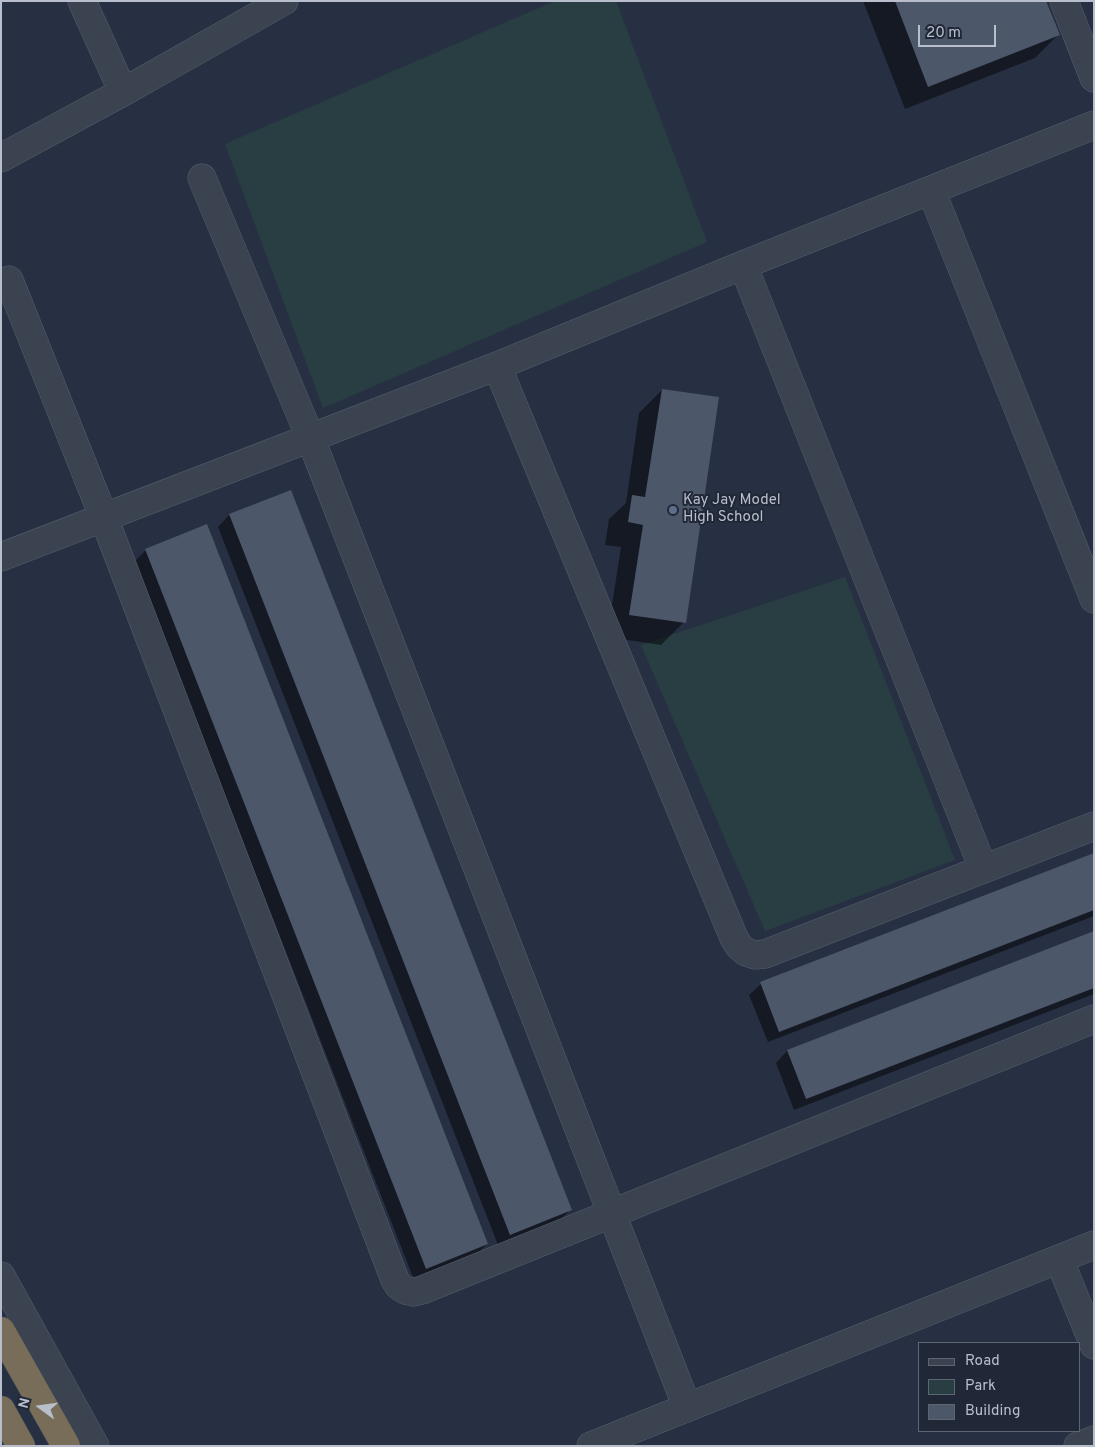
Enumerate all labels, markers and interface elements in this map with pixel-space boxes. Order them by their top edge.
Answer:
scale bar [920,15,998,47]
text: 20 m [926,24,961,43]
place label: Kay Jay Model High School [683,492,781,527]
marker: Kay Jay Model High School [667,504,679,516]
legend [918,1342,1080,1432]
text: Road [965,1352,1000,1371]
text: Park [965,1377,996,1396]
north arrow [15,1382,65,1432]
text: N [15,1396,34,1410]
text: Building [965,1402,1020,1421]

